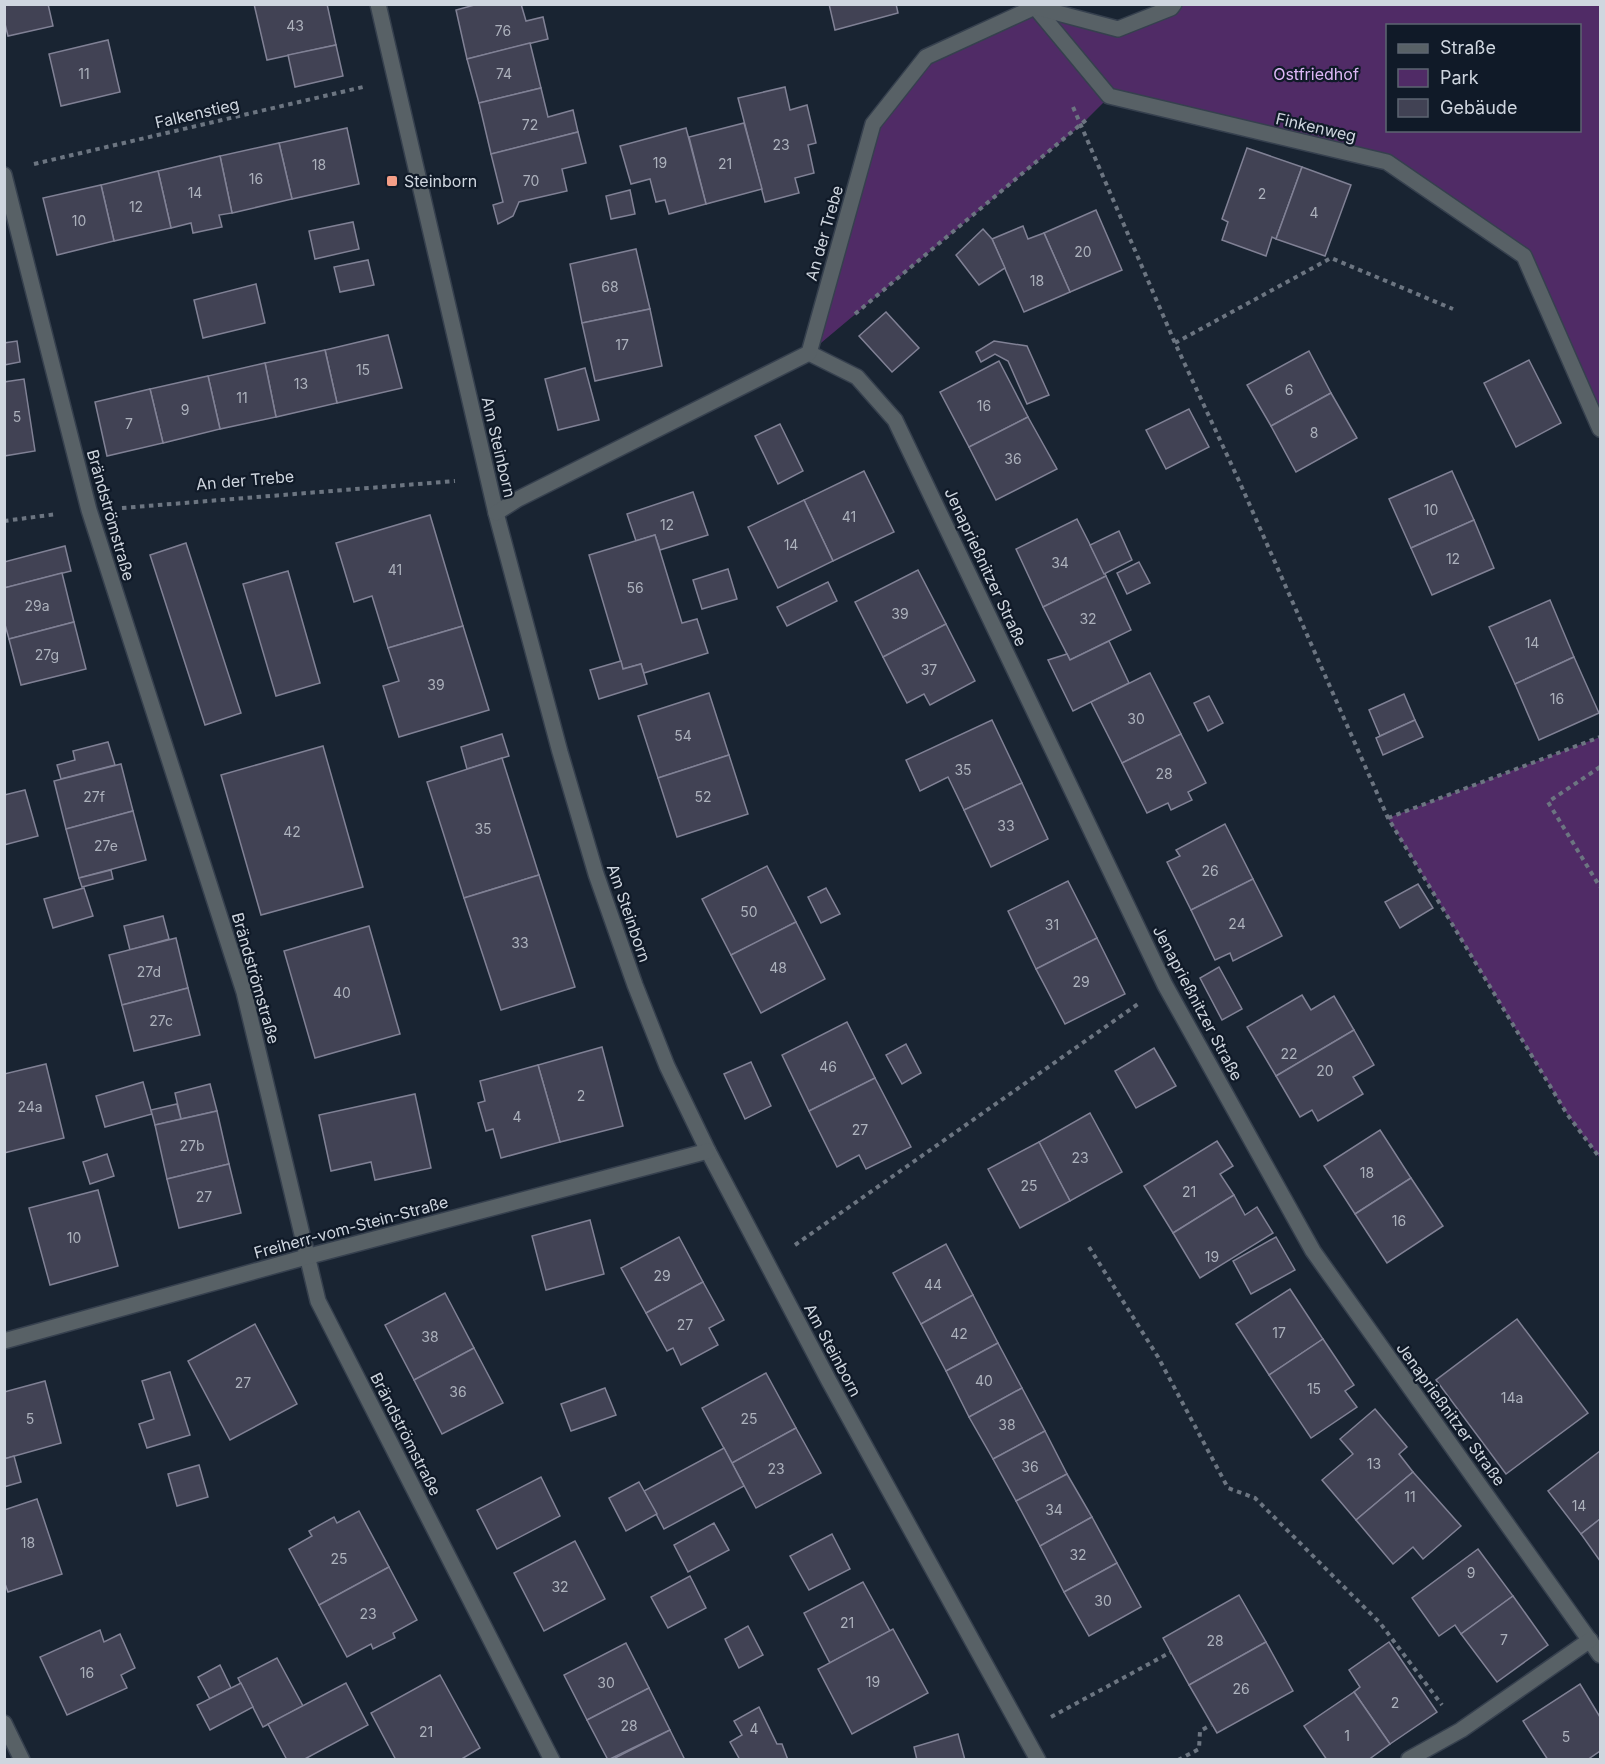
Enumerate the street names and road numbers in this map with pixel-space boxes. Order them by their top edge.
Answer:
street label: Falkenstieg [153,94,241,132]
street label: Finkenweg [1274,108,1358,146]
street label: An der Trebe [801,183,847,283]
street label: Am Steinborn [478,395,520,499]
street label: Brändströmstraße [83,447,139,583]
street label: An der Trebe [195,466,295,494]
street label: Jenaprießnitzer Straße [940,484,1032,650]
street label: Am Steinborn [603,861,655,965]
street label: Brändströmstraße [228,910,284,1046]
street label: Jenaprießnitzer Straße [1149,922,1247,1084]
street label: Freiherr-vom-Stein-Straße [252,1191,450,1263]
street label: Am Steinborn [800,1300,866,1400]
street label: Jenaprießnitzer Straße [1392,1338,1510,1490]
street label: Brändströmstraße [366,1369,446,1499]

